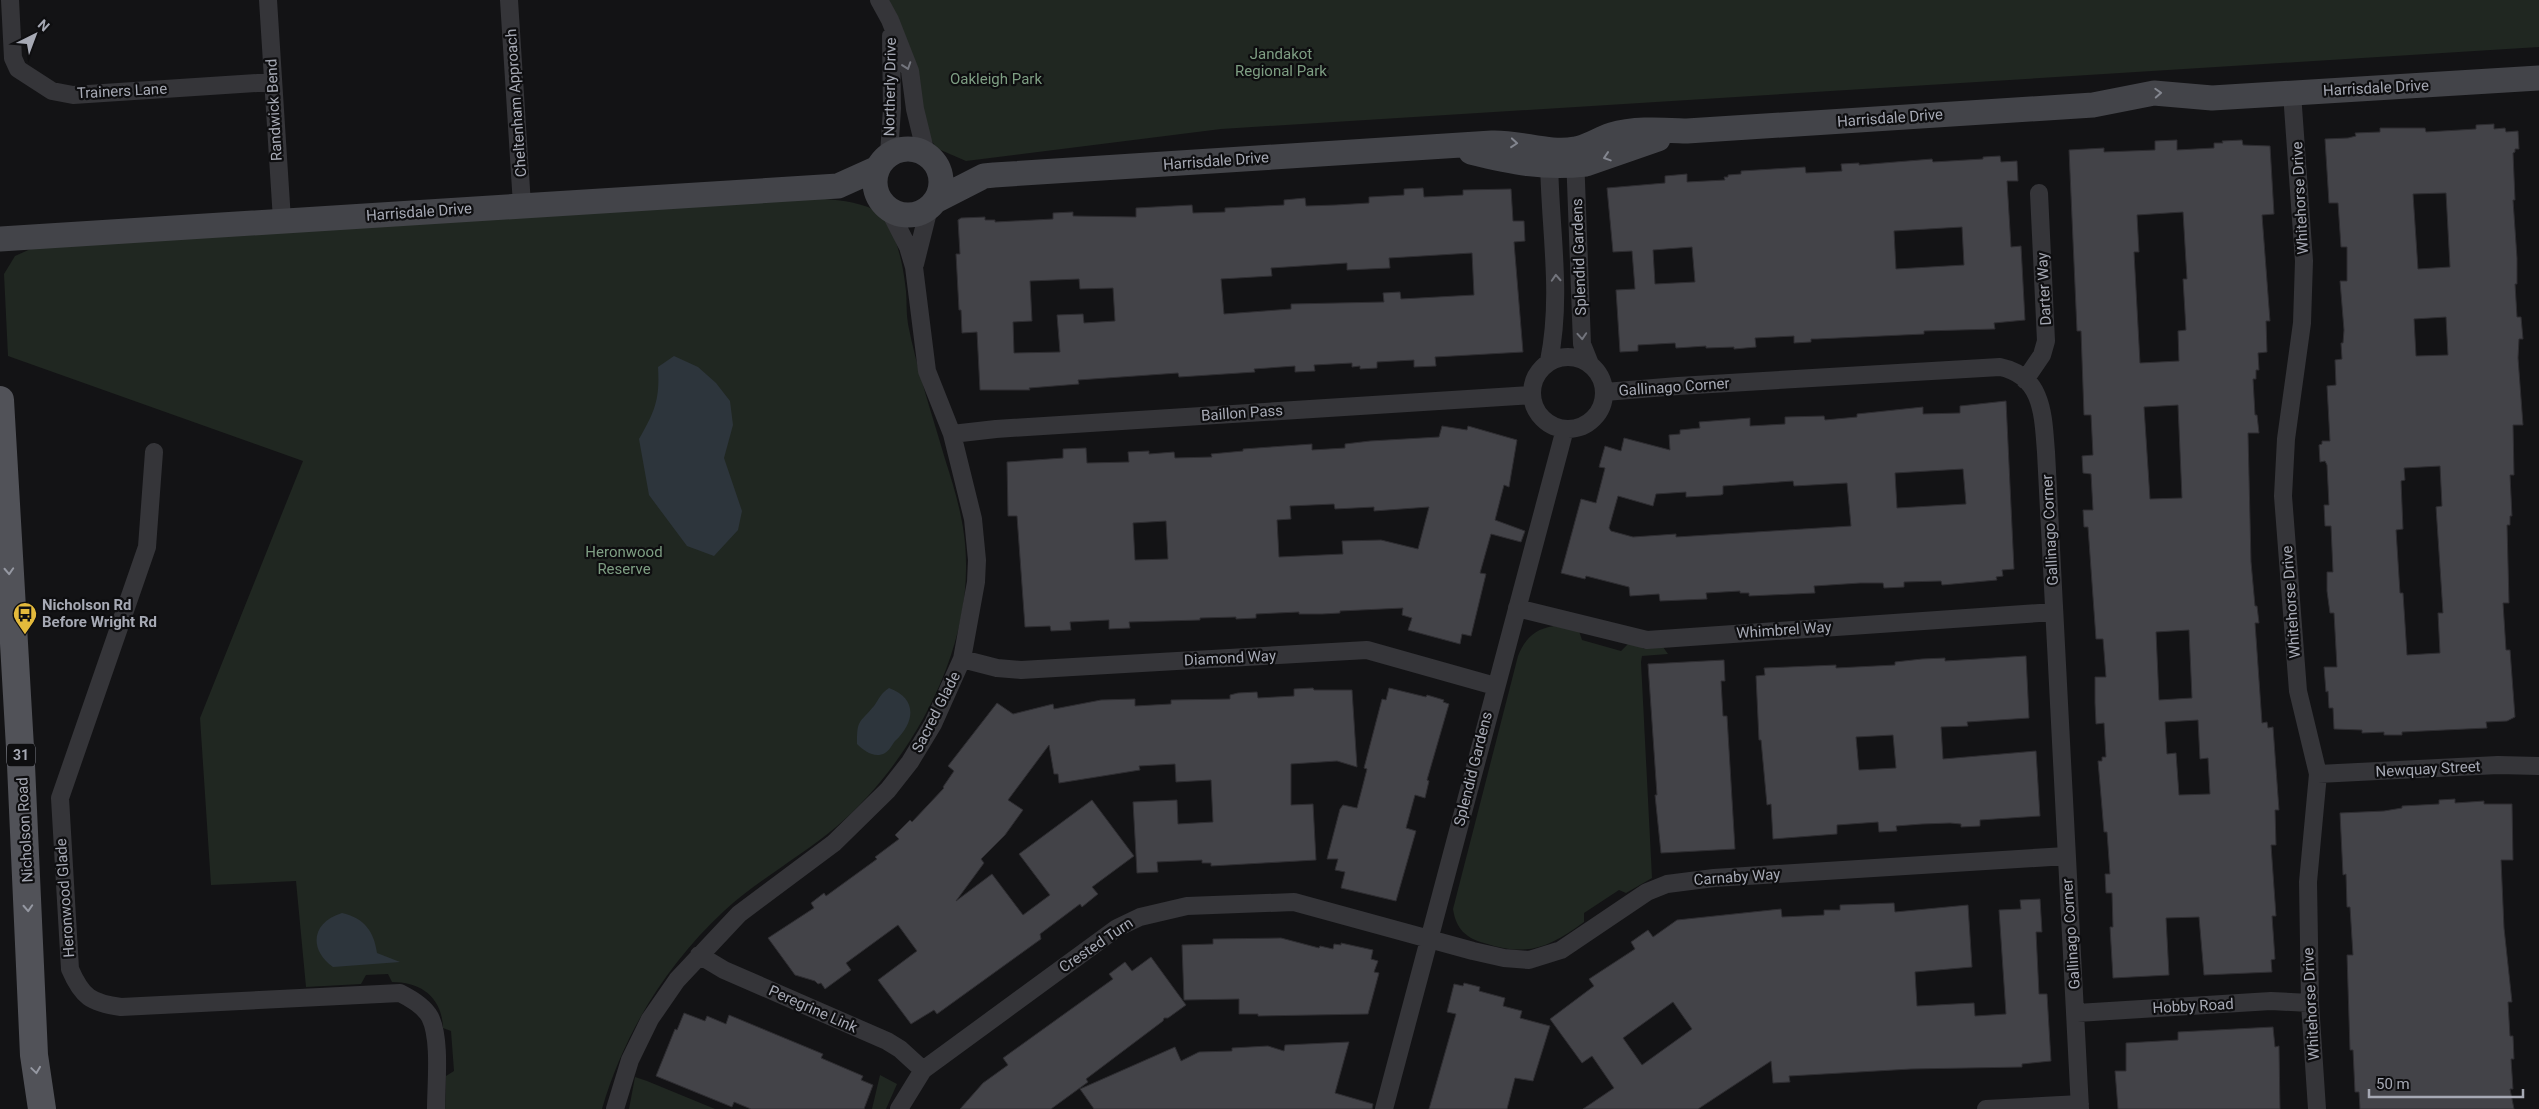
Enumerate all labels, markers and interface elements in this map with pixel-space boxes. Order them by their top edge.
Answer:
north arrow [10,10,60,60]
text: N [35,16,53,35]
street label: Cheltenham Approach [502,28,530,178]
street label: Northerly Drive [880,37,900,137]
park label: Jandakot Regional Park [1235,45,1327,80]
street label: Randwick Bend [262,58,286,162]
one-way arrow [902,61,912,70]
park label: Oakleigh Park [950,70,1042,88]
street label: Harrisdale Drive [2323,76,2429,100]
street label: Trainers Lane [76,80,168,102]
one-way arrow [2154,88,2162,99]
street label: Harrisdale Drive [1836,105,1944,131]
one-way arrow [1510,137,1518,148]
street label: Whitehorse Drive [2288,141,2312,255]
street label: Harrisdale Drive [1162,148,1270,174]
one-way arrow [1604,151,1612,161]
street label: Splendid Gardens [1568,198,1590,316]
street label: Harrisdale Drive [365,199,473,225]
street label: Darter Way [2033,252,2055,326]
one-way arrow [1551,274,1562,282]
one-way arrow [1576,333,1587,341]
street label: Gallinago Corner [1618,374,1730,400]
street label: Baillon Pass [1200,401,1284,425]
street label: Gallinago Corner [2038,474,2062,586]
park label: Heronwood Reserve [585,543,663,578]
street label: Whitehorse Drive [2278,545,2304,659]
one-way arrow [4,567,15,575]
place label: Nicholson Rd Before Wright Rd [42,596,157,631]
bus stop icon: Nicholson Rd Before Wright Rd [12,601,38,635]
street label: Whimbrel Way [1736,618,1832,642]
street label: Diamond Way [1184,647,1276,669]
street label: Sacred Glade [908,668,964,755]
street label: Splendid Gardens [1450,710,1496,828]
road number: 31 [7,744,35,766]
street label: Newquay Street [2375,757,2481,781]
street label: Nicholson Road [13,777,37,883]
street label: Heronwood Glade [52,838,78,958]
street label: Carnaby Way [1693,865,1781,889]
street label: Gallinago Corner [2058,878,2084,990]
one-way arrow [23,904,34,912]
street label: Crested Turn [1056,914,1136,976]
street label: Whitehorse Drive [2299,947,2323,1061]
street label: Peregrine Link [766,981,860,1037]
street label: Hobby Road [2152,995,2234,1017]
scale bar [2369,1066,2523,1098]
one-way arrow [30,1067,41,1075]
text: 50 m [2376,1075,2410,1093]

